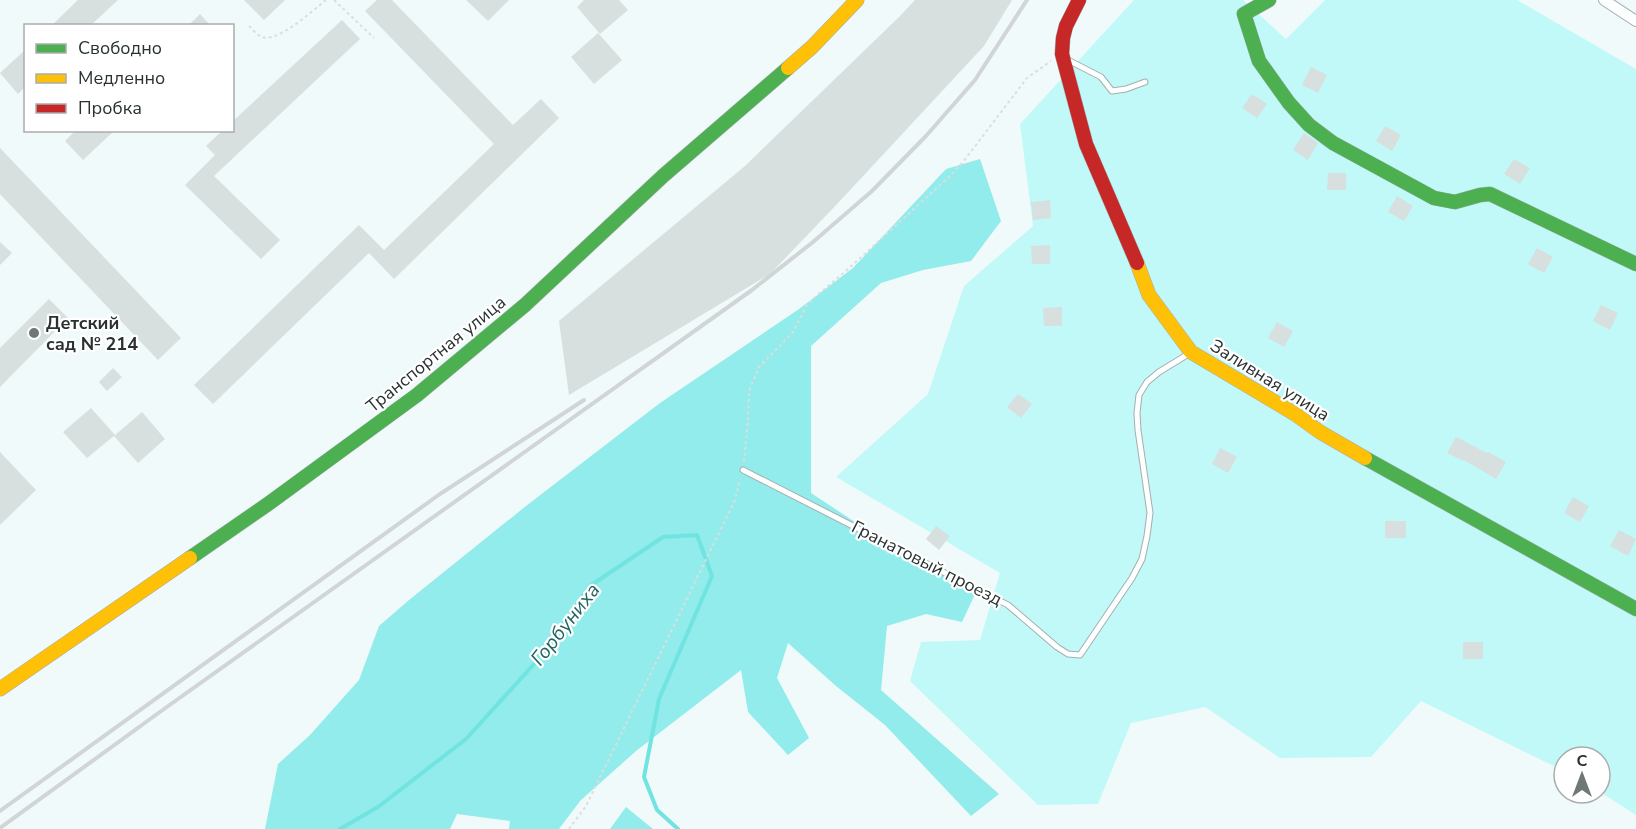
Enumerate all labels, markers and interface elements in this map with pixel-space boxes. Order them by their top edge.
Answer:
legend [24,24,234,132]
text: Свободно [78,36,162,60]
text: Медленно [78,66,165,90]
text: Пробка [78,96,142,120]
street label: Транспортная улица [361,290,511,418]
place label: Детский сад № 214 [46,311,138,356]
marker: Детский сад № 214 [27,326,41,340]
street label: Заливная улица [1206,334,1334,426]
street label: Гранатовый проезд [848,515,1007,612]
water label: Горбуниха [525,577,606,671]
north arrow [1552,745,1612,805]
text: С [1577,750,1588,772]

